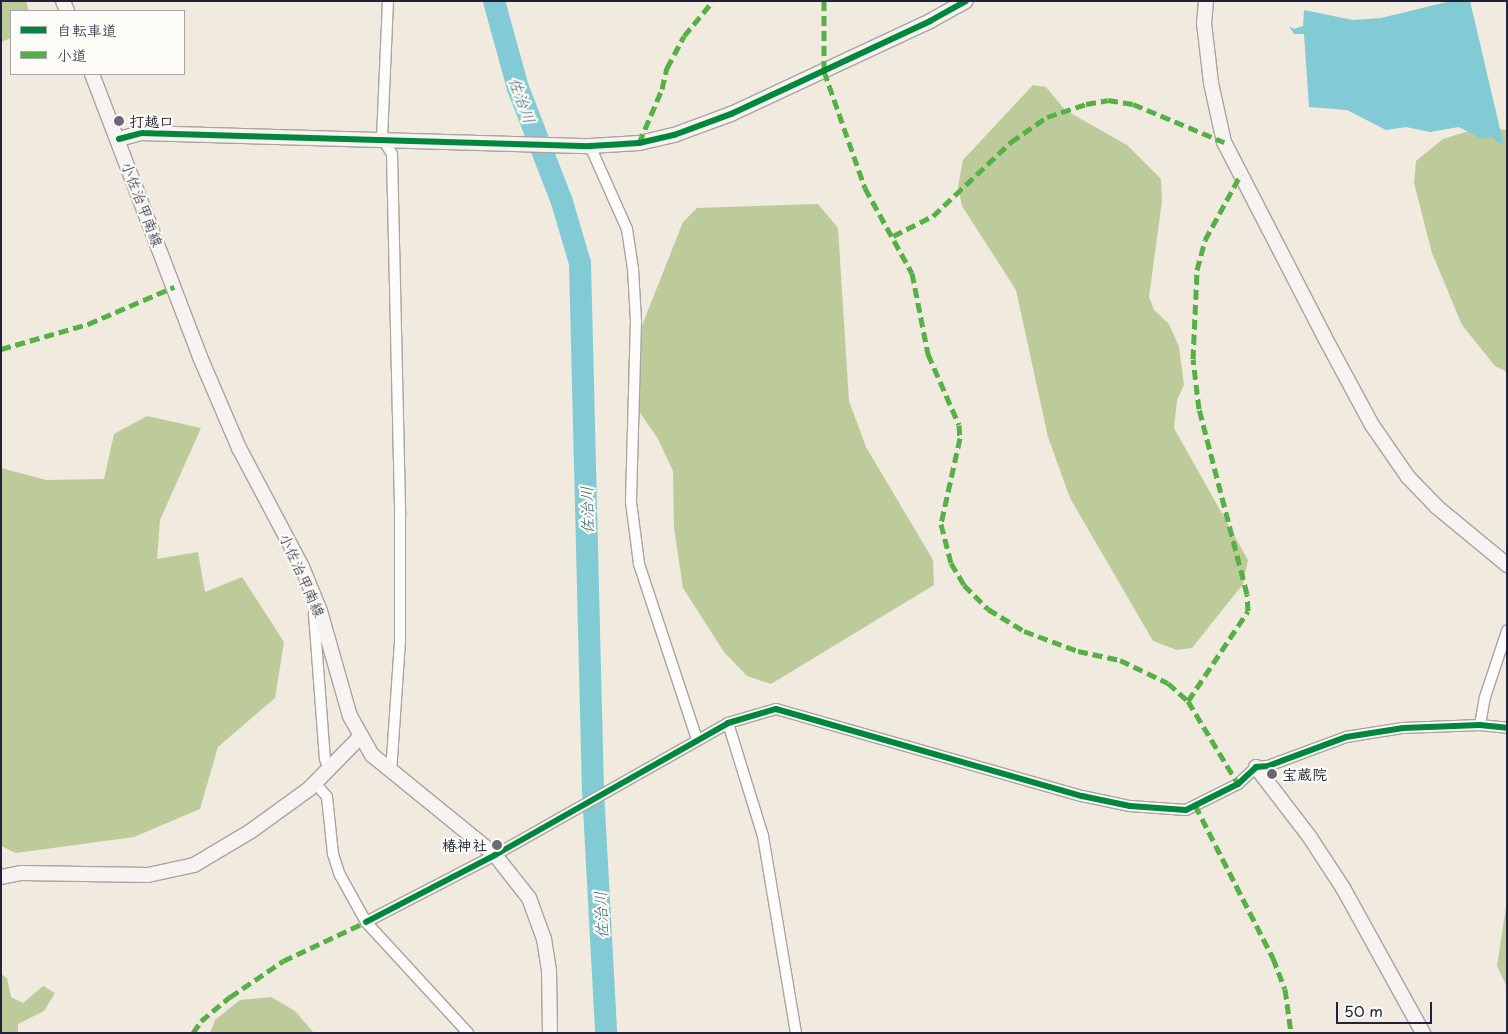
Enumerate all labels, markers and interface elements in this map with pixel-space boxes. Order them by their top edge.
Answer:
legend [10,10,185,75]
text: 自転車道 [57,18,117,41]
text: 小道 [57,43,87,66]
water label: 佐治川 [506,74,540,126]
place label: 打越口 [129,112,174,130]
marker: 打越口 [113,115,125,127]
street label: 小佐治甲南線 [118,159,168,249]
water label: 佐治川 [576,486,596,534]
street label: 小佐治甲南線 [276,530,330,620]
place label: 宝蔵院 [1282,765,1327,783]
marker: 宝蔵院 [1266,768,1278,780]
place label: 椿神社 [442,836,487,854]
marker: 椿神社 [491,839,503,851]
water label: 佐治川 [589,891,611,939]
scale bar [1338,992,1434,1024]
text: 50 m [1344,999,1383,1022]

